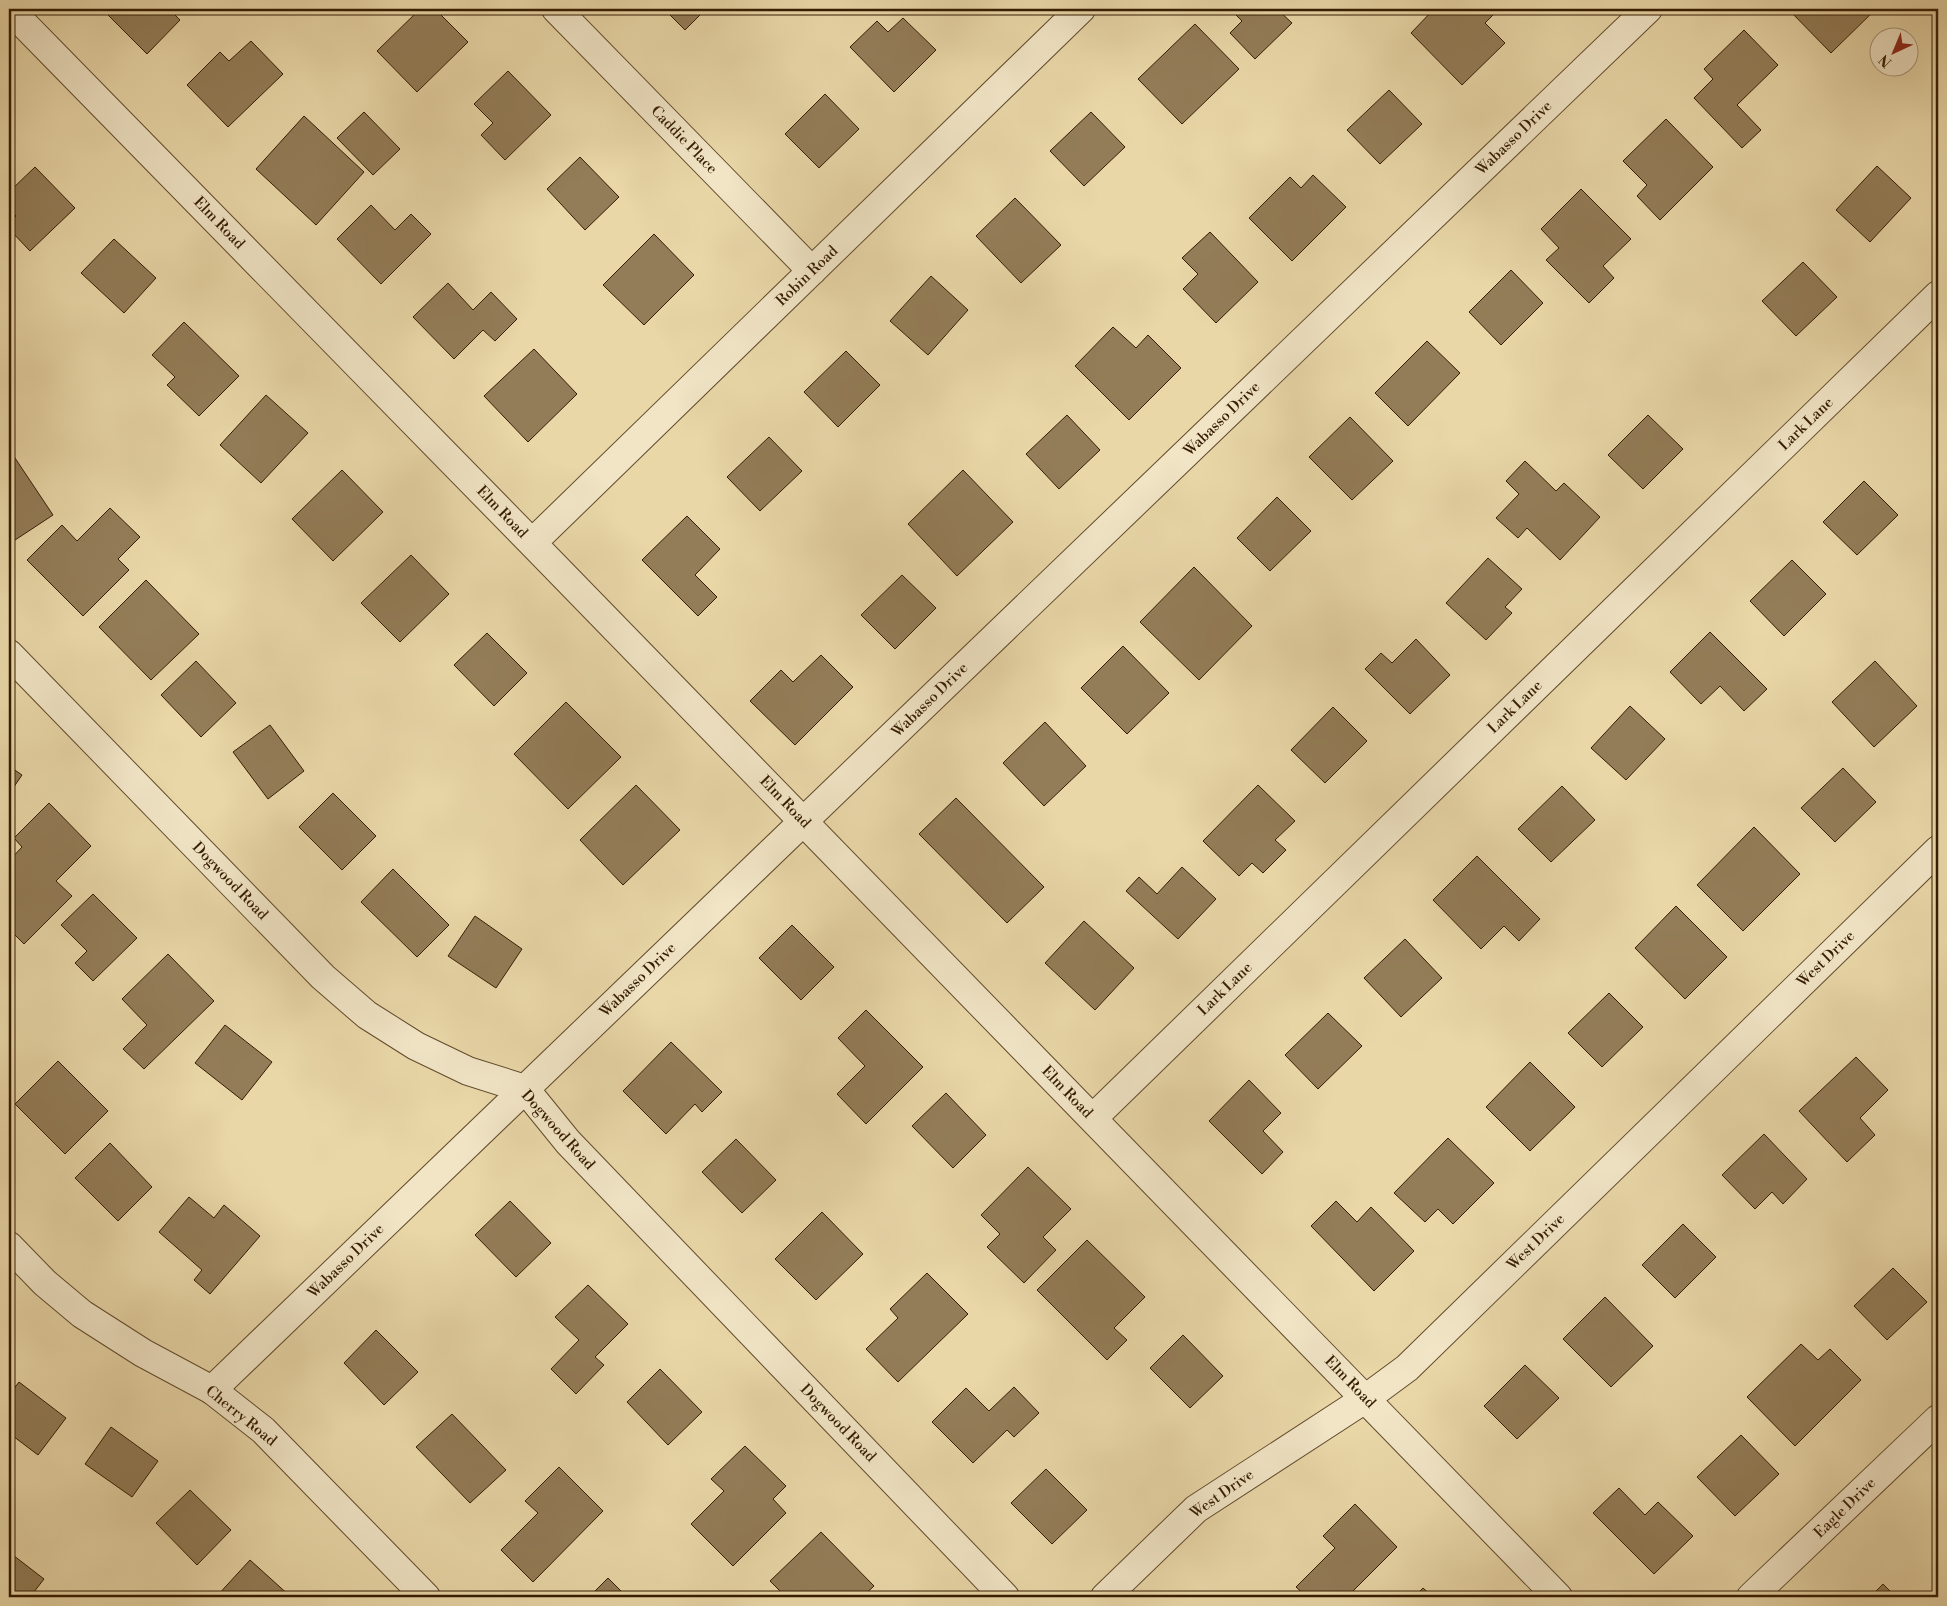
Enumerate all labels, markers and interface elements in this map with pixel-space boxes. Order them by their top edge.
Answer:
north arrow [1870,28,1920,78]
text: N [1875,50,1896,71]
street label: Wabasso Drive [1471,97,1556,180]
street label: Caddie Place [647,102,721,178]
street label: Elm Road [189,193,249,254]
street label: Robin Road [772,241,842,310]
street label: Wabasso Drive [1179,378,1264,461]
street label: Lark Lane [1775,393,1837,455]
street label: Elm Road [472,482,532,543]
street label: Wabasso Drive [887,659,972,742]
street label: Lark Lane [1484,676,1546,738]
street label: Elm Road [755,772,815,833]
street label: Dogwood Road [188,838,272,924]
street label: West Drive [1792,927,1859,992]
street label: Wabasso Drive [595,939,680,1022]
street label: Lark Lane [1194,958,1256,1020]
street label: Elm Road [1037,1062,1097,1123]
street label: Dogwood Road [517,1086,599,1174]
street label: West Drive [1502,1210,1569,1275]
street label: Wabasso Drive [303,1220,388,1303]
street label: Elm Road [1320,1352,1380,1413]
street label: Dogwood Road [796,1380,880,1466]
street label: Cherry Road [202,1382,281,1451]
street label: West Drive [1186,1465,1258,1523]
street label: Eagle Drive [1810,1474,1880,1542]

